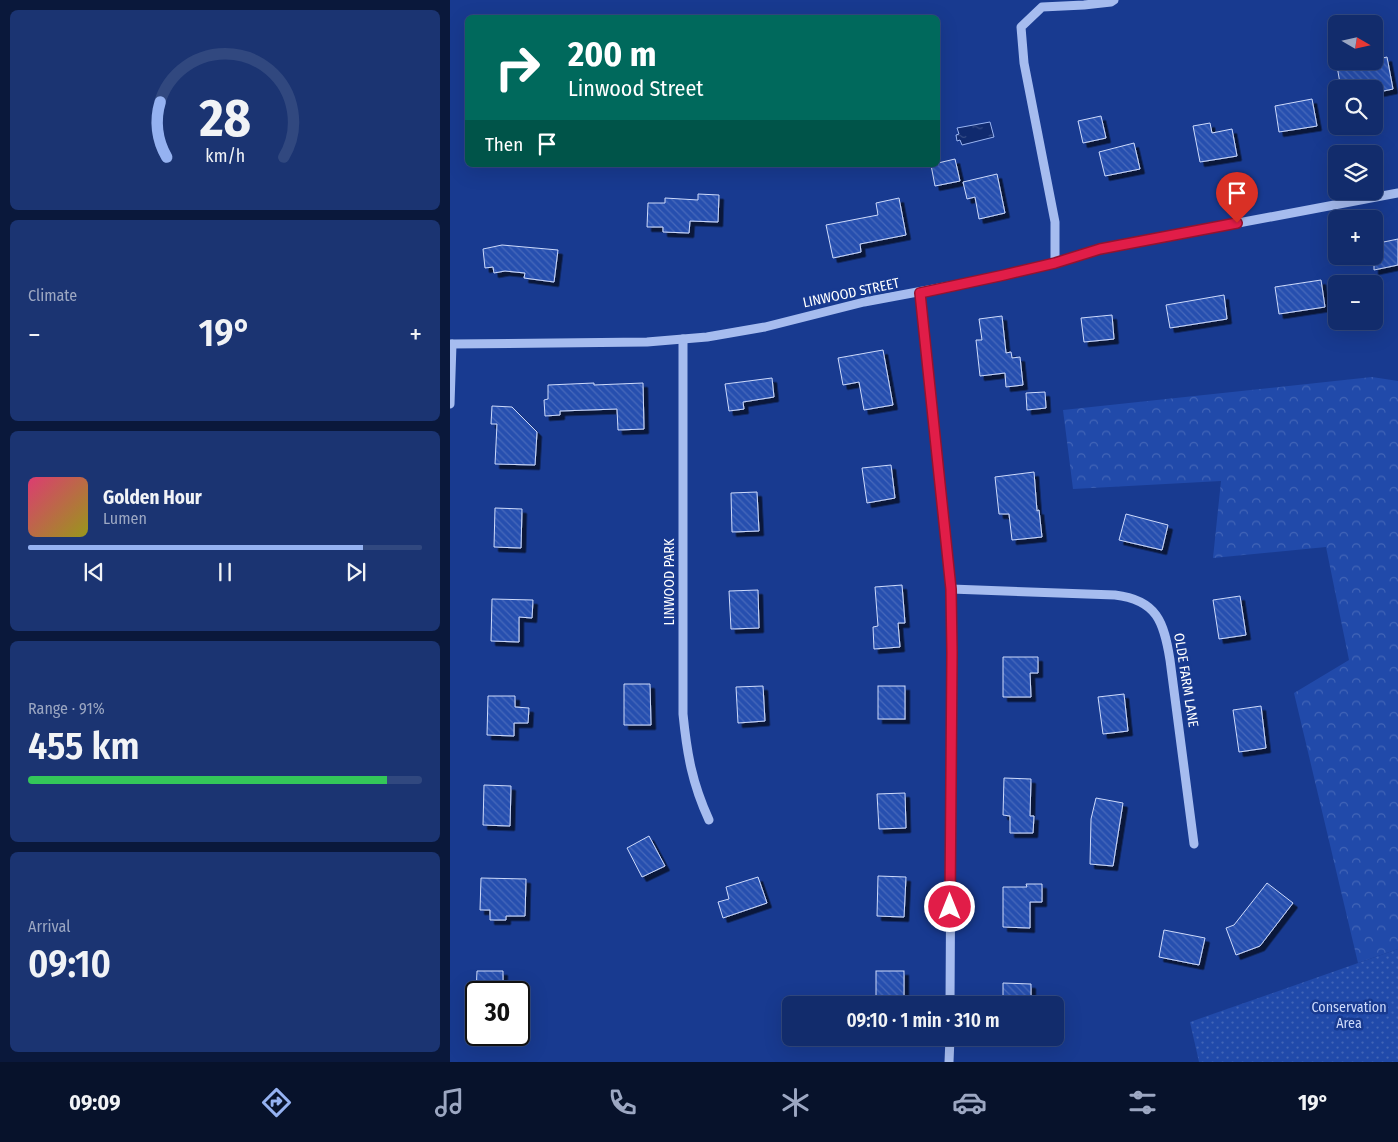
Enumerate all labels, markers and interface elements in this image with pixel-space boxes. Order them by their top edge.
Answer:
north arrow [1328,15,1382,70]
map controls [1328,15,1383,330]
text: 200 m [568,33,656,75]
icon: right [485,35,550,100]
text: Linwood Street [568,75,704,102]
button: search [1328,80,1383,135]
text: 28 [198,87,251,150]
icon: arrive [533,130,561,158]
text: Then [485,133,523,156]
text: km/h [205,145,245,167]
button: layers [1328,145,1383,200]
pin [1216,172,1258,223]
icon: arrive [1223,179,1251,207]
button: + [1328,210,1383,265]
street label: LINWOOD STREET [801,274,901,312]
button: − [1328,275,1383,330]
text: Climate [28,286,77,305]
text: 19° [198,310,251,356]
text: − [28,318,41,351]
text: + [409,318,422,351]
text: Golden Hour [103,486,202,509]
text: Lumen [103,509,147,528]
street label: LINWOOD PARK [661,538,678,625]
icon: previous [80,558,108,586]
icon: pause [211,558,239,586]
icon: next [342,558,370,586]
street label: OLDE FARM LANE [1170,632,1202,729]
text: Range · 91% [28,699,105,718]
text: 455 km [28,723,140,769]
position arrow [923,880,975,932]
text: Arrival [28,917,70,936]
text: 09:10 [28,941,111,987]
speed limit sign: 30 [465,981,530,1046]
park label: Conservation Area [1311,999,1387,1032]
text: 09:10 · 1 min · 310 m [846,1009,1000,1032]
icon: directions [259,1085,294,1120]
icon: music [432,1085,467,1120]
icon: phone [605,1085,640,1120]
icon: climate [778,1085,813,1120]
icon: car [952,1085,987,1120]
icon: filters [1125,1085,1160,1120]
text: 09:09 [69,1089,121,1116]
text: 19° [1298,1089,1329,1116]

